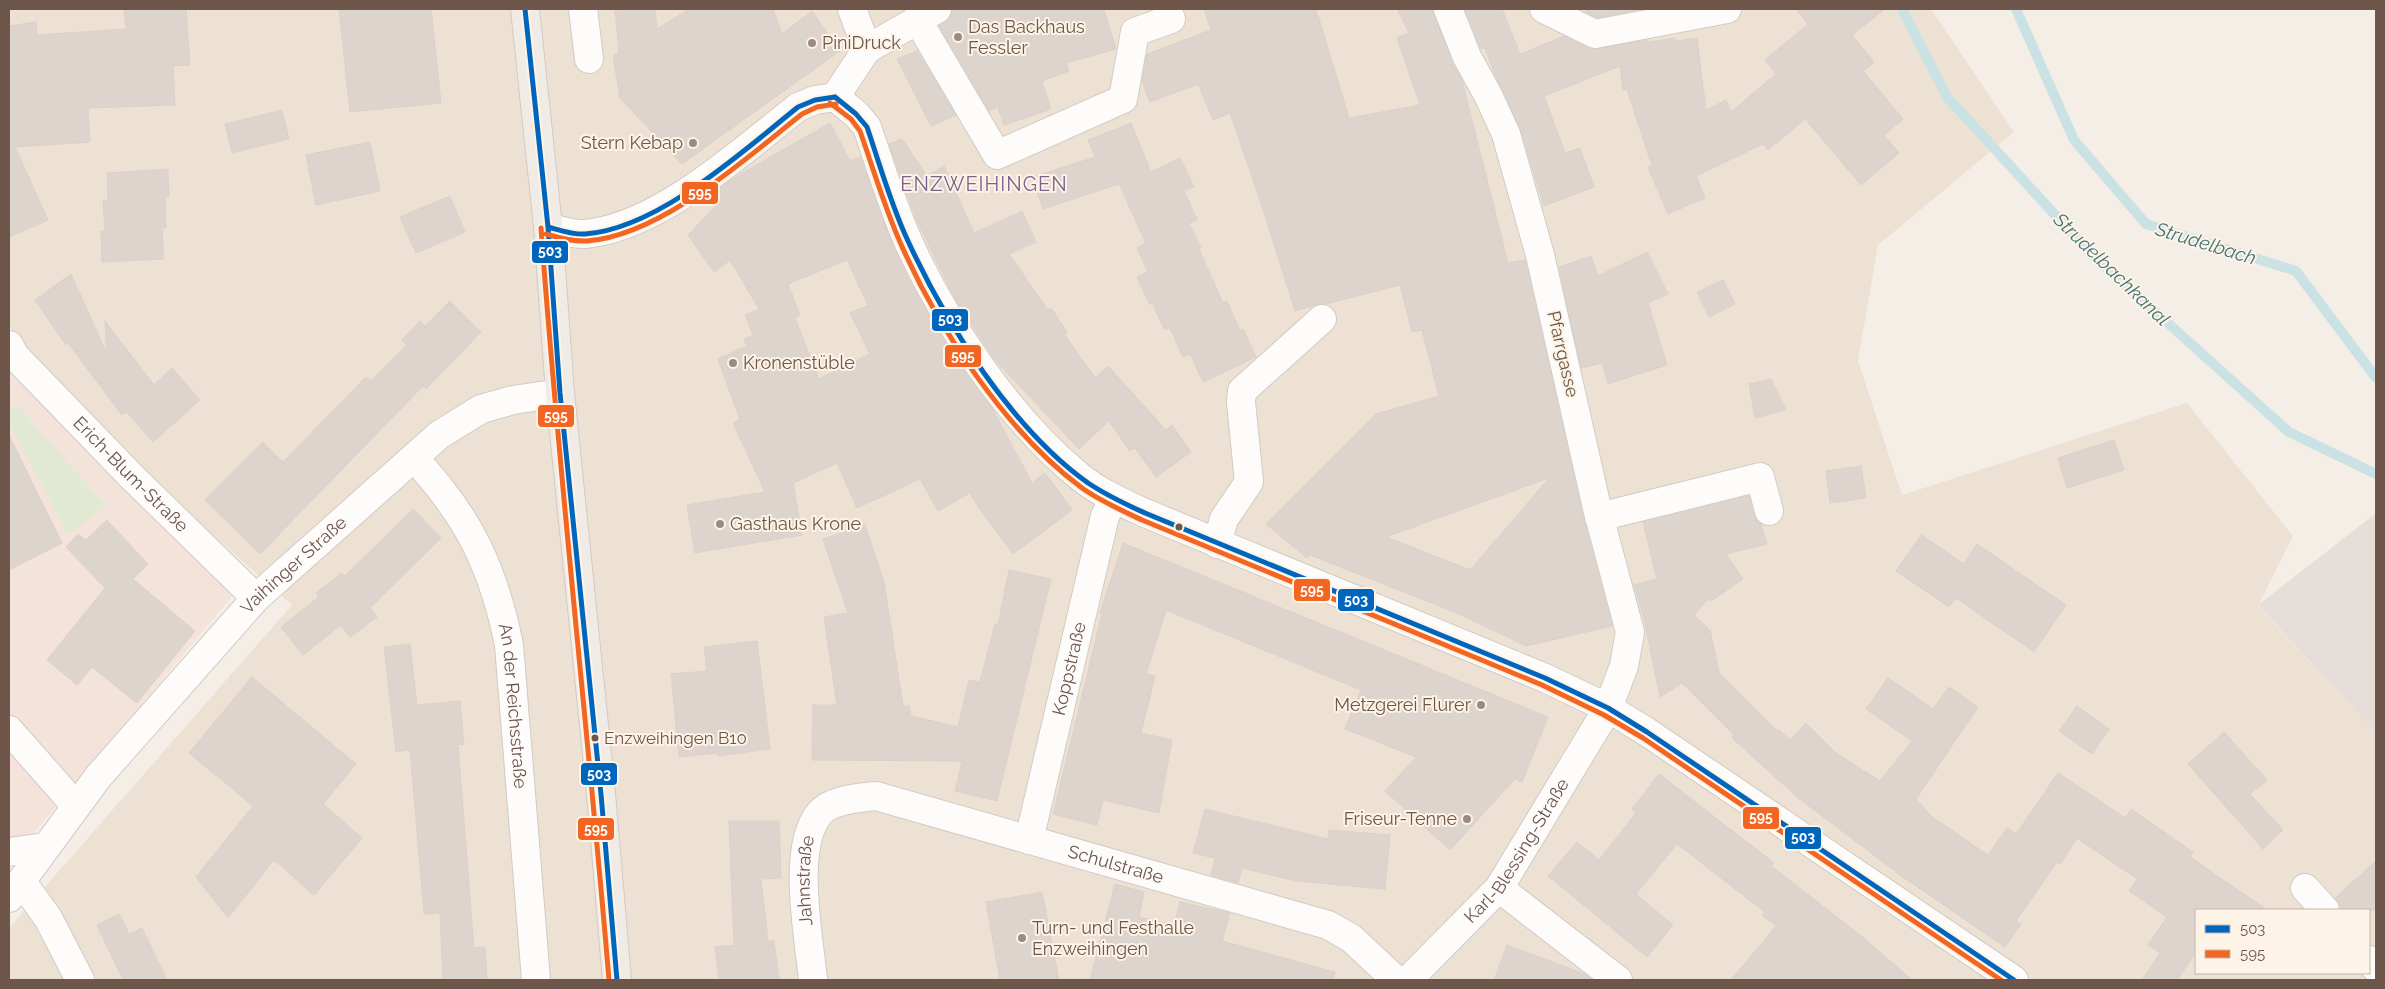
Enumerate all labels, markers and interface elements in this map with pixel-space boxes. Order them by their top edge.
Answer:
place label: Das Backhaus Fessler [968,16,1085,58]
marker: Das Backhaus Fessler [952,31,964,43]
place label: PiniDruck [822,32,901,53]
marker: PiniDruck [806,37,818,49]
place label: Stern Kebap [581,132,683,153]
marker: Stern Kebap [687,137,699,149]
district label: ENZWEIHINGEN [900,172,1068,196]
line badge: 595 [681,181,719,205]
text: 595 [688,185,712,201]
water label: Strudelbachkanal [2049,207,2175,330]
water label: Strudelbach [2152,217,2259,269]
line badge: 503 [531,240,569,264]
text: 503 [538,243,562,259]
line badge: 503 [931,308,969,332]
street label: Pfarrgasse [1543,309,1584,400]
text: 503 [938,311,962,327]
line badge: 595 [944,344,982,368]
text: 595 [951,348,975,364]
place label: Kronenstüble [743,352,855,373]
marker: Kronenstüble [727,357,739,369]
line badge: 595 [537,404,575,428]
text: 595 [544,408,568,424]
street label: Erich-Blum-Straße [69,412,193,536]
street label: Vaihinger Straße [236,511,351,618]
place label: Gasthaus Krone [730,513,862,534]
marker: Gasthaus Krone [714,518,726,530]
unlabelled marker [1174,522,1184,532]
line badge: 595 [1293,578,1331,602]
text: 595 [1300,582,1324,598]
line badge: 503 [1337,588,1375,612]
text: 503 [1344,592,1368,608]
street label: Koppstraße [1048,619,1090,717]
street label: An der Reichsstraße [494,621,532,790]
place label: Metzgerei Flurer [1334,694,1472,715]
marker: Metzgerei Flurer [1475,699,1487,711]
place label: Enzweihingen B10 [604,728,747,748]
marker: Enzweihingen B10 [590,733,600,743]
line badge: 503 [580,762,618,786]
text: 503 [587,766,611,782]
street label: Karl-Blessing-Straße [1459,774,1573,927]
line badge: 595 [1742,806,1780,830]
place label: Friseur-Tenne [1344,808,1457,829]
text: 595 [1749,809,1773,825]
marker: Friseur-Tenne [1461,813,1473,825]
line badge: 595 [577,817,615,841]
text: 595 [584,821,608,837]
line badge: 503 [1784,826,1822,850]
text: 503 [1791,829,1815,845]
street label: Jahnstraße [793,833,818,927]
street label: Schulstraße [1066,840,1166,888]
legend [2195,909,2370,974]
place label: Turn- und Festhalle Enzweihingen [1032,917,1195,959]
text: 503 [2240,920,2265,938]
marker: Turn- und Festhalle Enzweihingen [1016,932,1028,944]
text: 595 [2240,945,2265,963]

